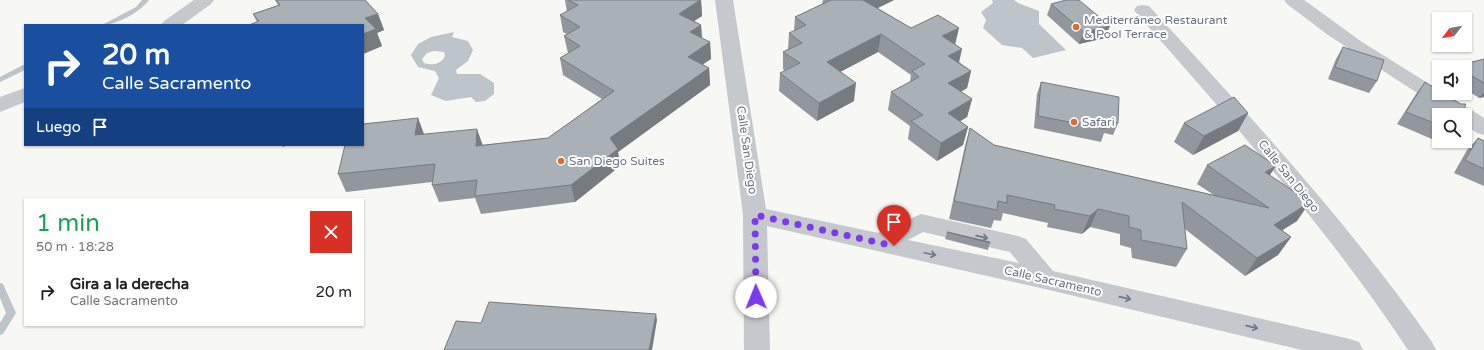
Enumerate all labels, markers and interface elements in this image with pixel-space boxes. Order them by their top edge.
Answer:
north arrow [1432,12,1472,52]
map controls [1432,12,1472,148]
place label: Mediterráneo Restaurant & Pool Terrace [1084,13,1228,41]
marker: Mediterráneo Restaurant & Pool Terrace [1071,22,1081,32]
text: 20 m [102,38,170,72]
icon: right [36,40,88,92]
button: sound [1432,60,1472,100]
text: Calle Sacramento [102,72,251,94]
street label: Calle San Diego [734,105,760,195]
button: search [1432,108,1472,148]
place label: Safari [1082,115,1115,129]
icon: arrive [89,116,111,138]
marker: Safari [1069,117,1079,127]
text: Luego [36,118,81,136]
street label: Calle San Diego [1256,137,1322,215]
place label: San Diego Suites [569,154,665,168]
marker: San Diego Suites [556,156,566,166]
pin [877,205,911,246]
text: 1 min [36,209,100,238]
button: close [310,211,352,253]
icon: arrive [883,211,905,233]
one-way arrow [975,233,988,241]
text: 50 m · 18:28 [36,239,114,255]
one-way arrow [923,250,936,258]
street label: Calle Sacramento [1003,263,1103,299]
text: Gira a la derecha [70,275,189,293]
position arrow [735,276,777,318]
icon: right [36,281,58,303]
text: 20 m [315,283,352,301]
text: Calle Sacramento [70,293,178,309]
one-way arrow [1118,294,1131,302]
one-way arrow [1245,324,1258,332]

